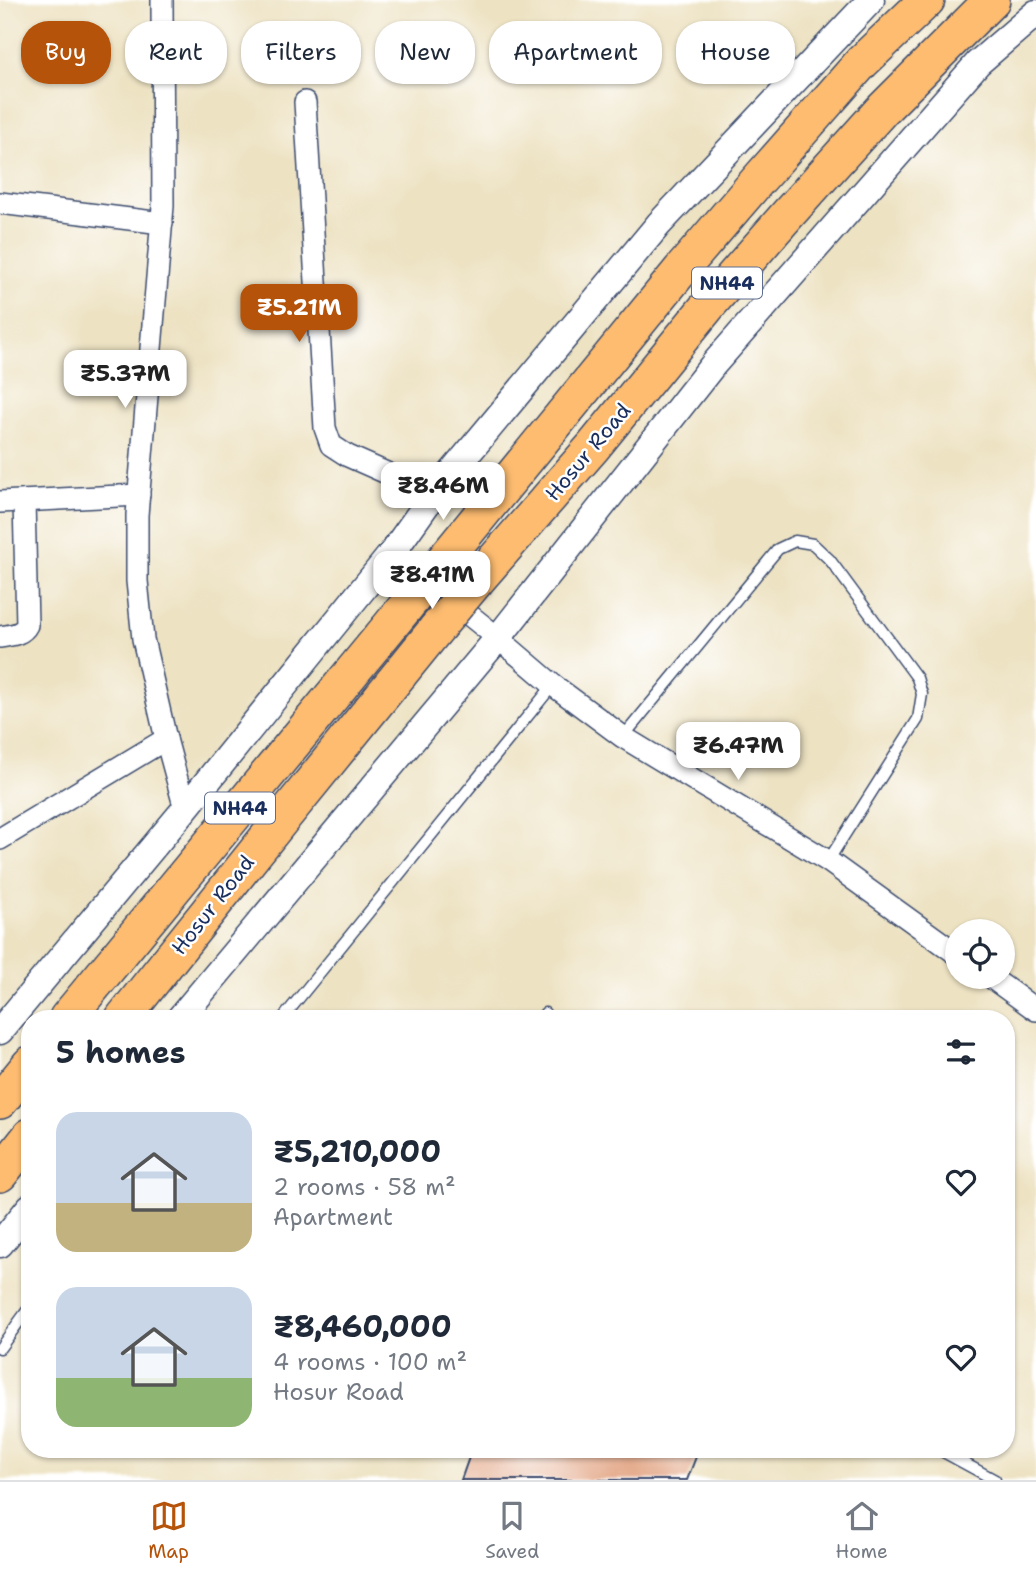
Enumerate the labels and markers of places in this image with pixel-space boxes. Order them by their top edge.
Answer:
pin: ₹5.21M [242,284,356,344]
pin: ₹5.37M [68,350,182,410]
pin: ₹8.46M [386,462,500,522]
pin: ₹8.41M [375,552,489,611]
pin: ₹6.47M [681,722,795,782]

